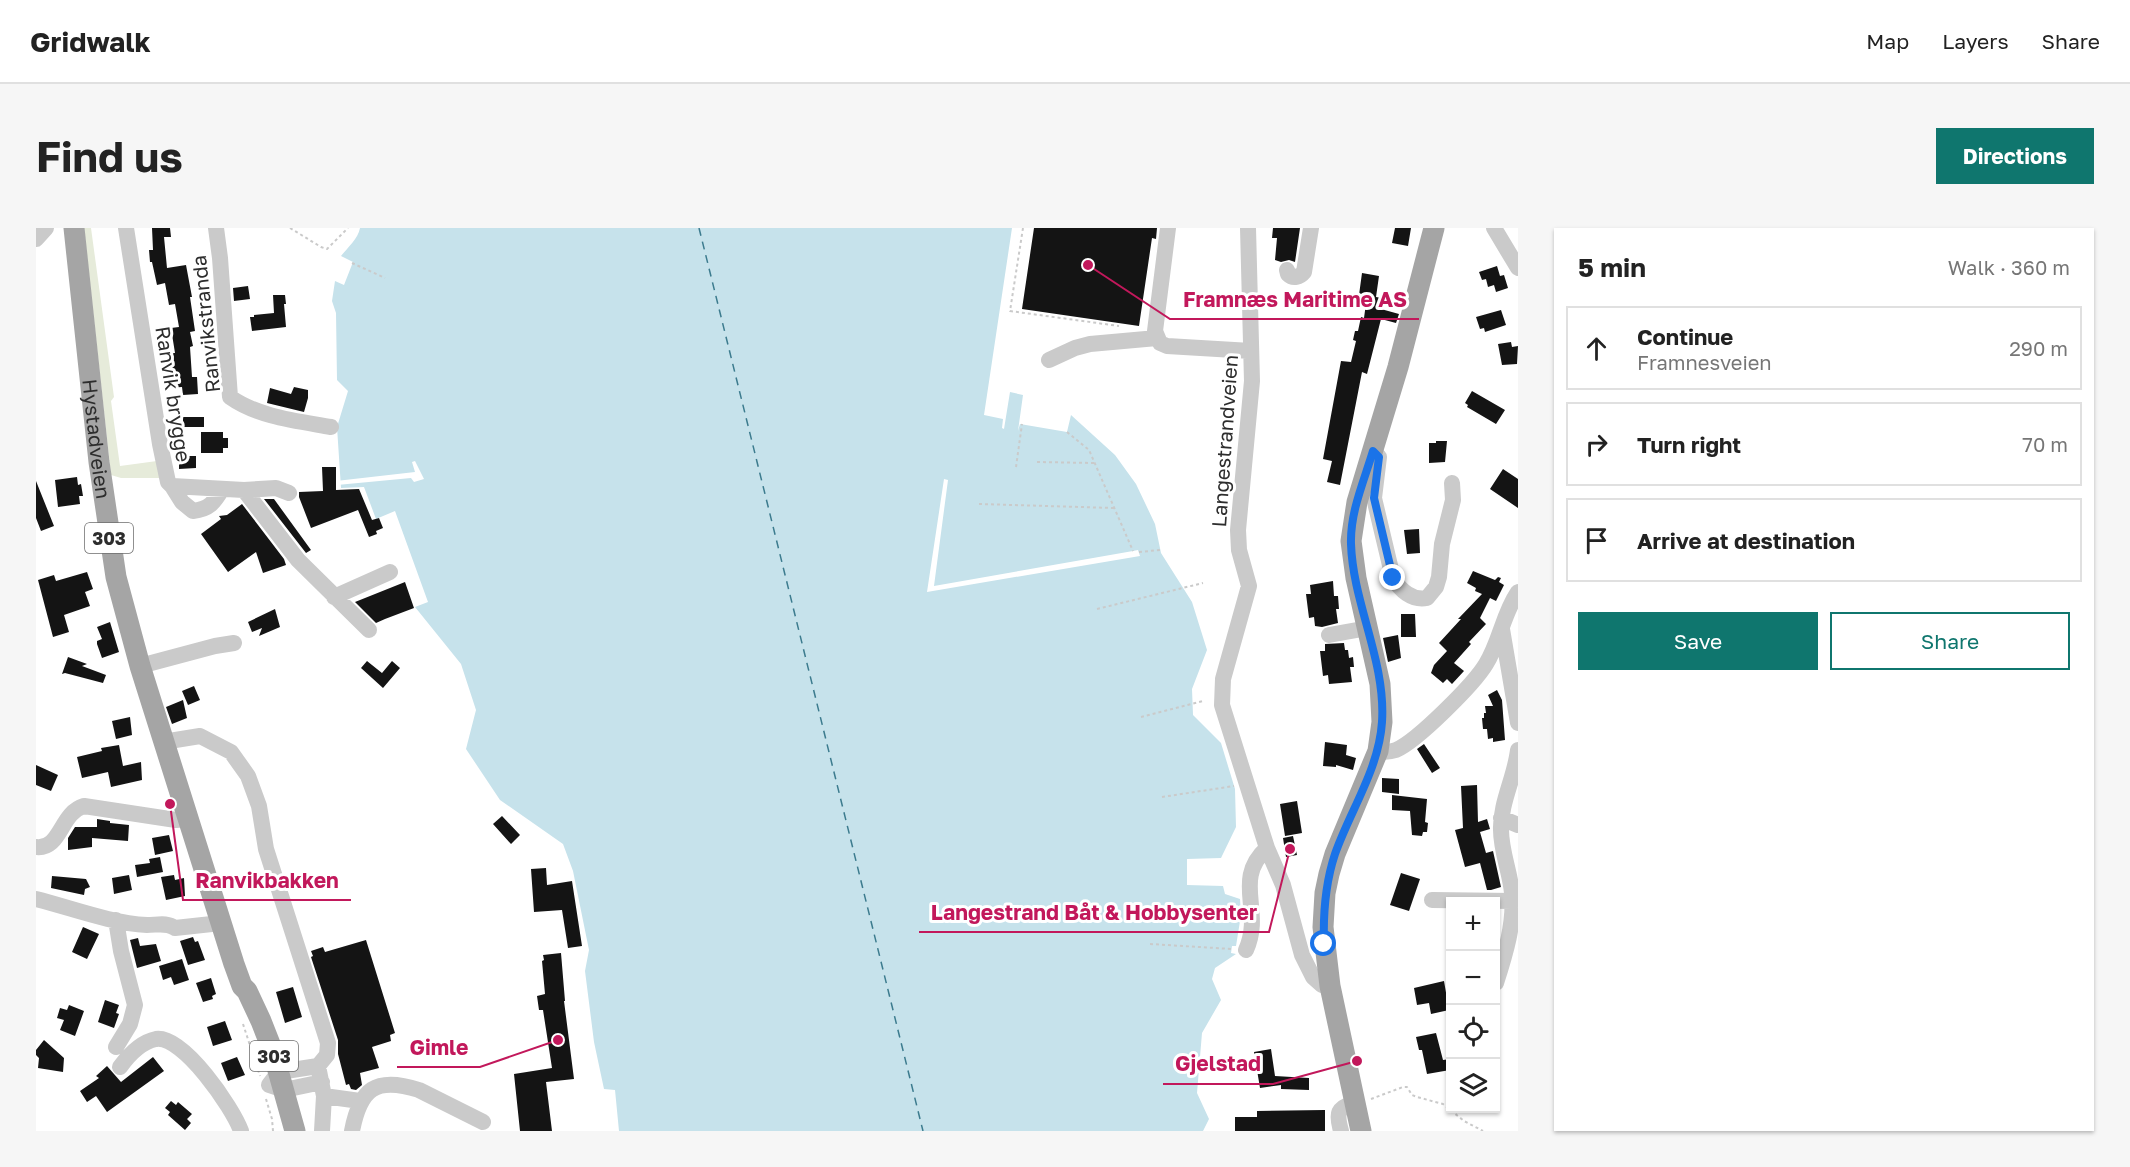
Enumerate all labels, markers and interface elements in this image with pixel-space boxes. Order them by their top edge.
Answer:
text: Gridwalk [30,25,151,58]
text: Map [1866,28,1909,54]
text: Layers [1942,28,2009,54]
text: Share [2042,28,2100,54]
button: Directions [1936,128,2094,184]
text: Find us [36,131,183,181]
text: 5 min [1578,252,1646,283]
street label: Ranvikstranda [186,254,224,394]
text: Walk · 360 m [1948,255,2070,279]
callout: Framnæs Maritime AS [1170,280,1419,319]
text: Framnæs Maritime AS [1183,286,1407,312]
text: Continue [1637,323,1733,350]
street label: Ranvik brygge [151,324,197,464]
icon: ahead [1580,332,1613,365]
text: 290 m [2009,336,2068,360]
text: Framnesveien [1637,350,1772,374]
street label: Langestrandveien [1206,354,1242,528]
street label: Hystadveien [78,378,116,500]
icon: right [1580,428,1613,461]
text: Turn right [1637,431,1741,458]
text: 70 m [2022,432,2068,456]
road number: 303 [85,523,133,553]
icon: arrive [1580,524,1613,557]
text: Arrive at destination [1637,527,1855,554]
route end [1379,564,1405,590]
button: Save [1578,612,1818,670]
button: Share [1830,612,2070,670]
callout: Ranvikbakken [183,861,351,900]
text: Ranvikbakken [195,867,339,893]
callout: Langestrand Båt & Hobbysenter [919,893,1269,932]
map controls [1446,897,1500,1113]
button: + [1446,897,1500,951]
text: Langestrand Båt & Hobbysenter [931,899,1257,925]
route start [1310,930,1336,956]
button: − [1446,951,1500,1005]
button: locate [1446,1005,1500,1059]
callout: Gimle [397,1028,480,1067]
text: Gimle [410,1034,468,1060]
road number: 303 [250,1041,298,1071]
callout: Gjelstad [1163,1045,1273,1084]
text: Gjelstad [1175,1050,1261,1076]
button: layers [1446,1059,1500,1113]

